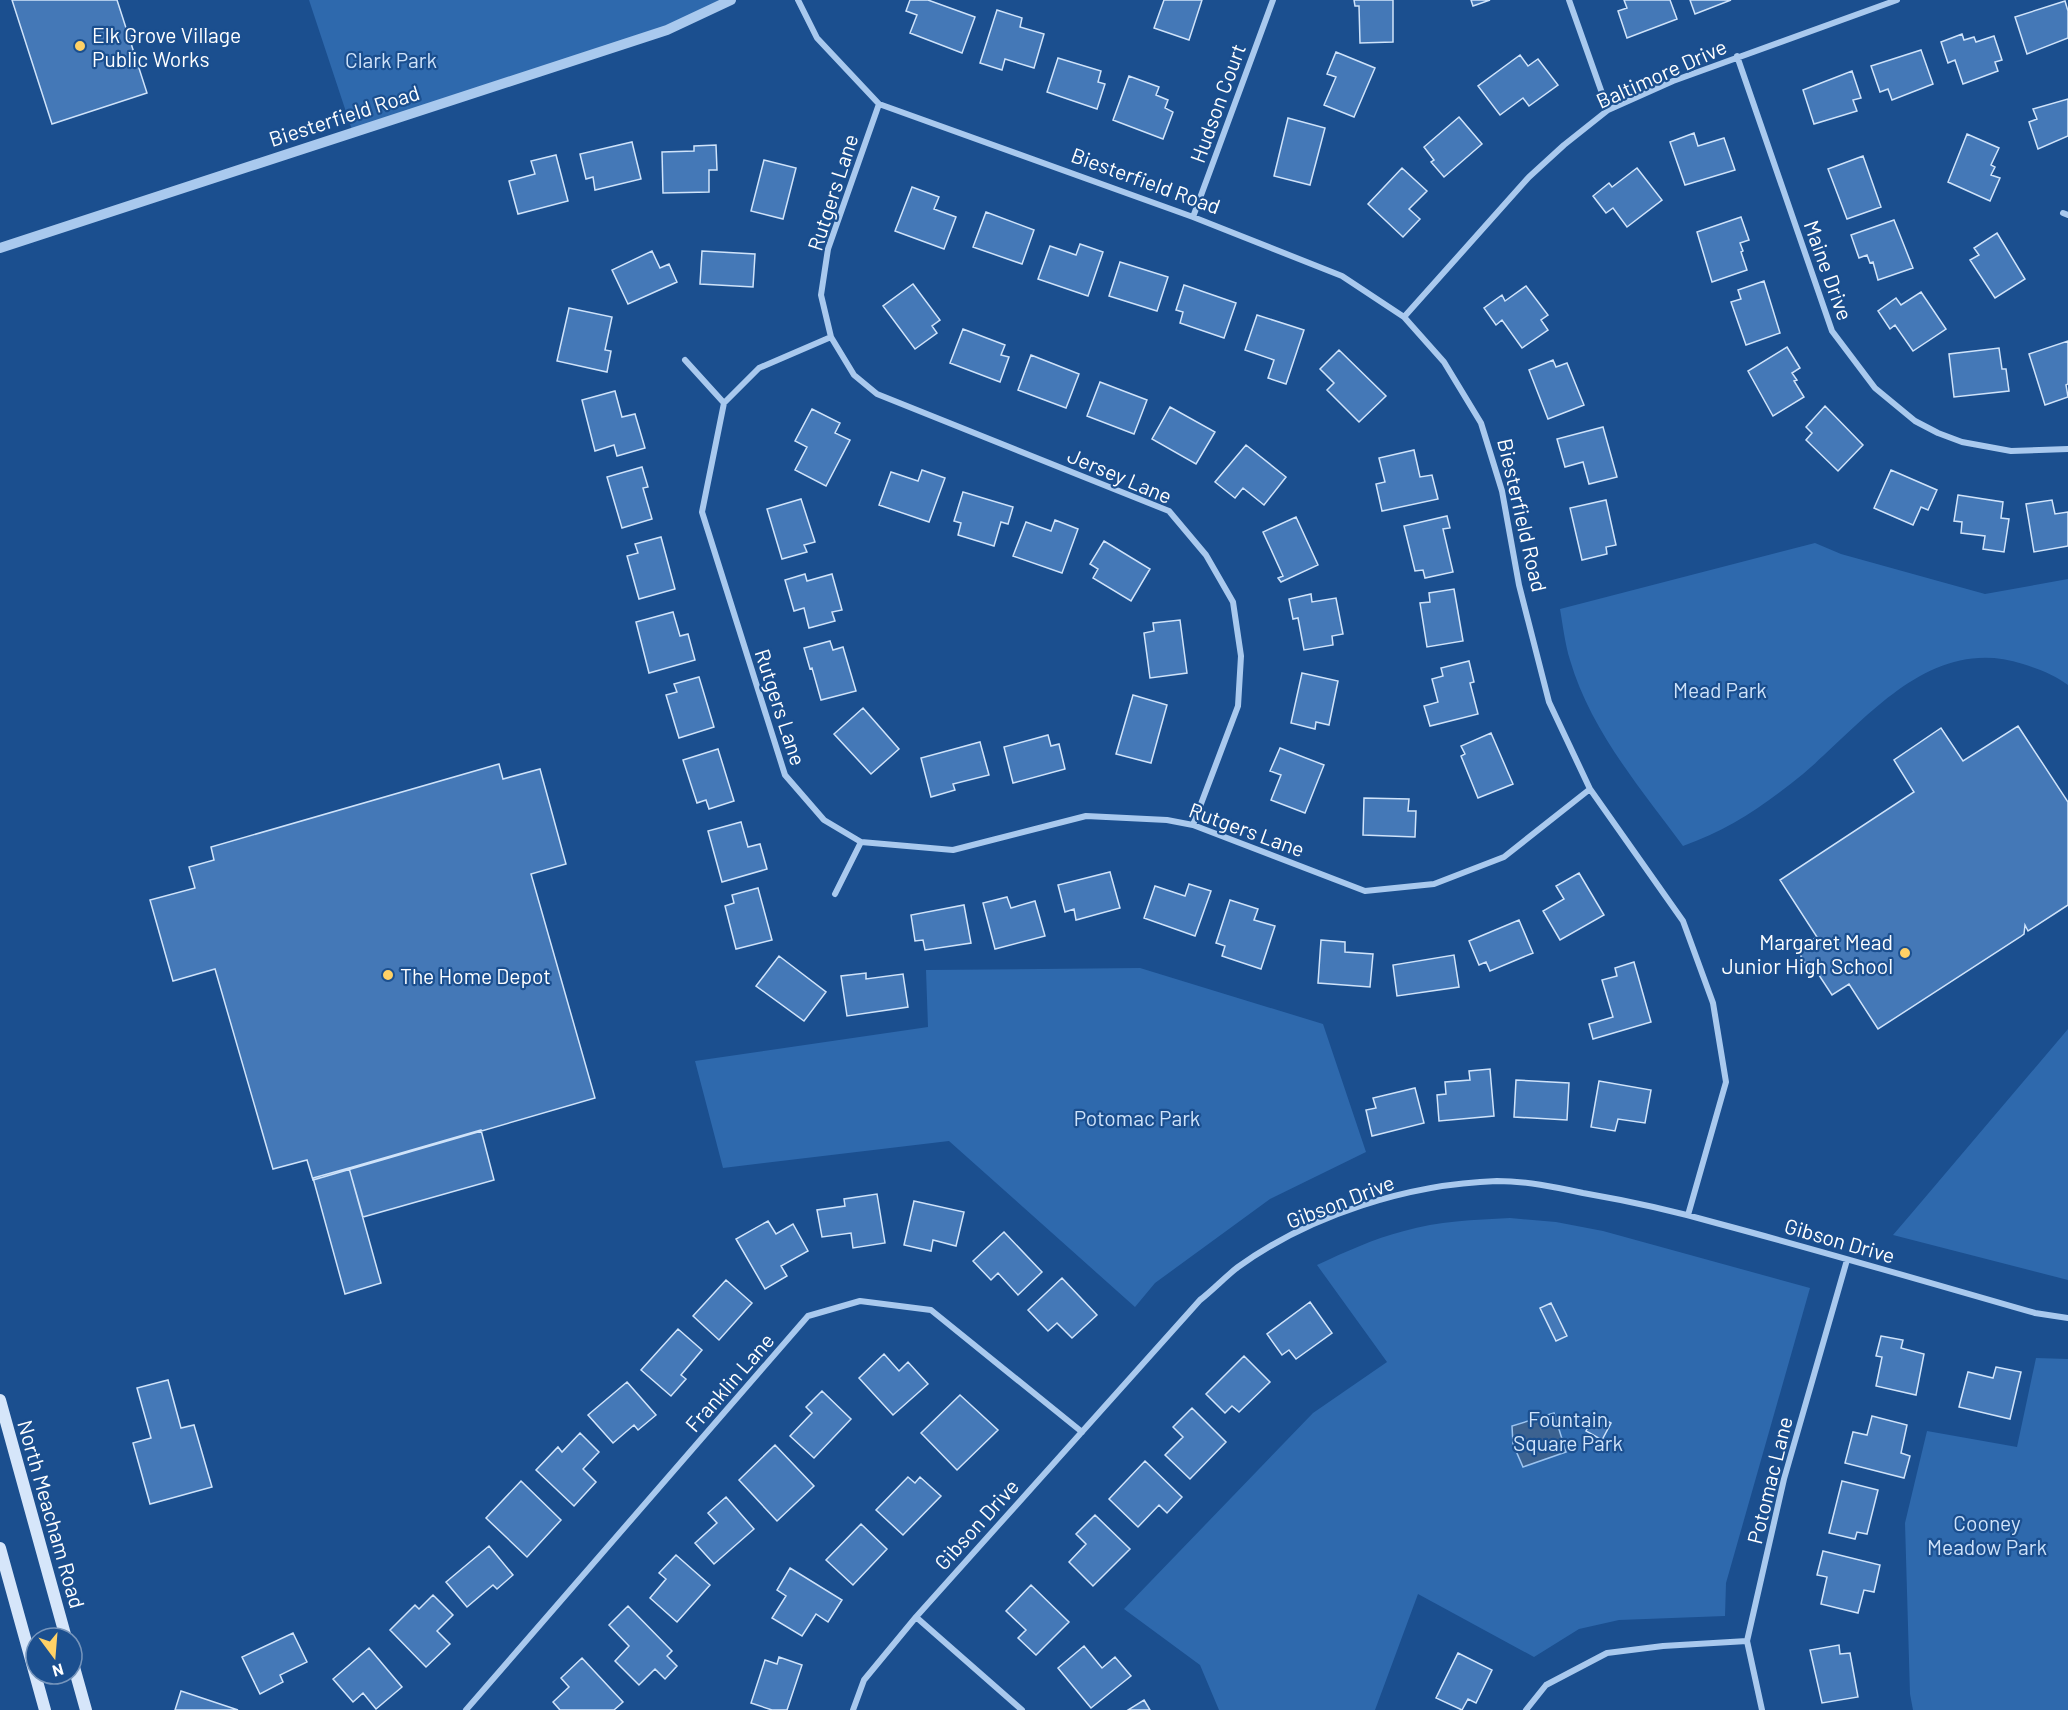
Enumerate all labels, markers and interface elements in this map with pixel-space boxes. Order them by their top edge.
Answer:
place label: Elk Grove Village Public Works [92,22,241,71]
street label: Baltimore Drive [1592,33,1730,113]
marker: Elk Grove Village Public Works [73,39,87,53]
street label: Hudson Court [1184,40,1250,166]
park label: Clark Park [345,47,437,72]
street label: Biesterfield Road [266,79,422,151]
street label: Rutgers Lane [801,131,863,253]
street label: Biesterfield Road [1068,141,1224,219]
street label: Maine Drive [1799,217,1859,323]
street label: Biesterfield Road [1493,436,1553,594]
street label: Jersey Lane [1064,442,1176,508]
street label: Rutgers Lane [750,646,812,768]
park label: Mead Park [1673,677,1767,702]
street label: Rutgers Lane [1186,797,1308,861]
place label: Margaret Mead Junior High School [1722,929,1893,978]
marker: Margaret Mead Junior High School [1898,946,1912,960]
place label: The Home Depot [400,963,551,988]
marker: The Home Depot [381,968,395,982]
park label: Potomac Park [1074,1105,1200,1130]
street label: Gibson Drive [1283,1169,1397,1233]
street label: Gibson Drive [1782,1212,1898,1268]
street label: Franklin Lane [679,1328,779,1436]
park label: Fountain Square Park [1513,1406,1623,1455]
street label: Potomac Lane [1741,1414,1797,1546]
street label: North Meacham Road [13,1417,91,1611]
street label: Gibson Drive [929,1473,1023,1575]
park label: Cooney Meadow Park [1927,1510,2047,1559]
north arrow [24,1626,84,1686]
text: N [51,1660,66,1681]

